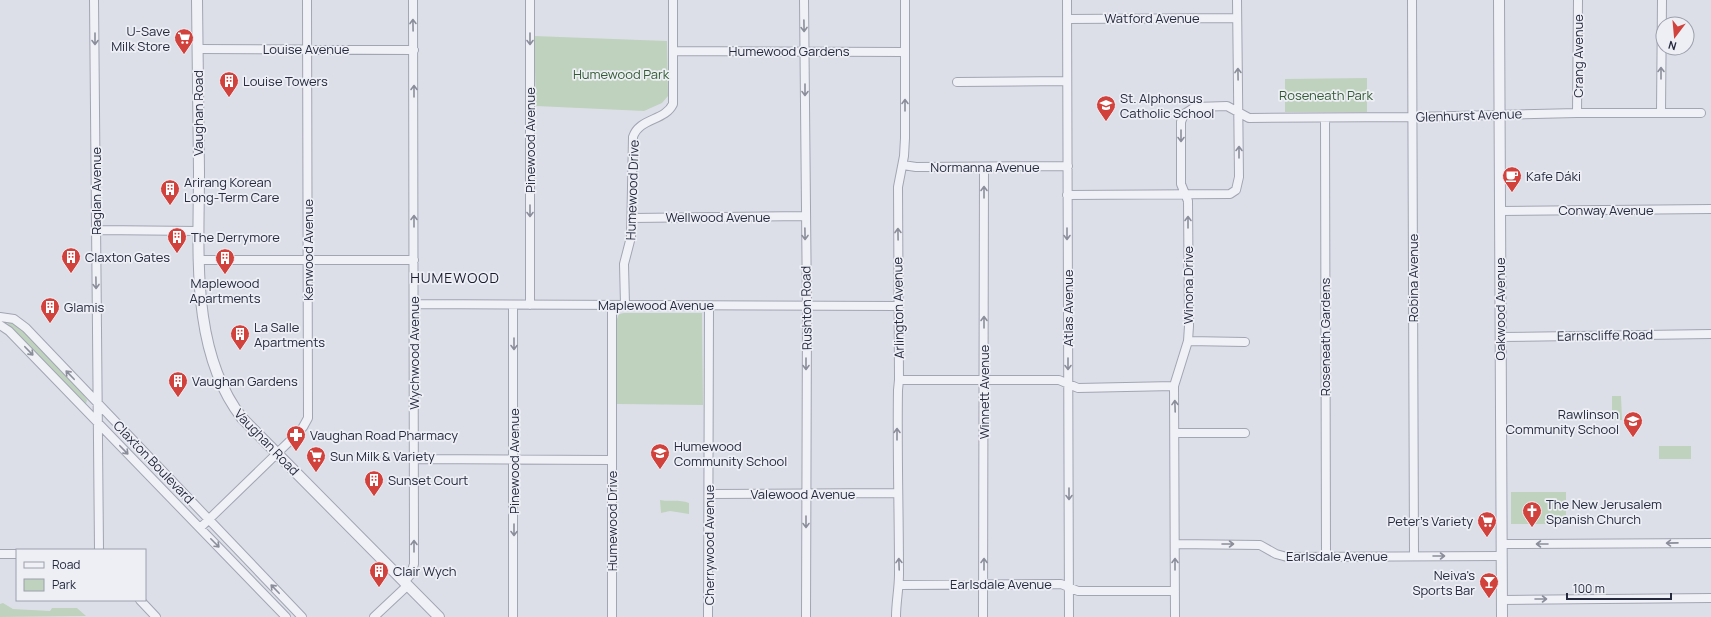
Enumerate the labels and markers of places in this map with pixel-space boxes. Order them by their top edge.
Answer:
place label: U-Save Milk Store [111,22,170,55]
supermarket icon: U-Save Milk Store [173,27,195,55]
building icon: Louise Towers [218,70,240,98]
place label: Louise Towers [243,72,328,90]
place label: St. Alphonsus Catholic School [1120,89,1214,122]
school or university icon: St. Alphonsus Catholic School [1095,94,1117,122]
cafe icon: Kafe Dáki [1501,165,1523,193]
place label: Kafe Dáki [1526,167,1581,185]
place label: Arirang Korean Long-Term Care [184,173,280,206]
building icon: Arirang Korean Long-Term Care [159,178,181,206]
building icon: The Derrymore [166,226,188,254]
place label: The Derrymore [191,228,280,246]
building icon: Claxton Gates [60,246,82,274]
building icon: Maplewood Apartments [214,247,236,275]
place label: Claxton Gates [85,248,170,266]
place label: Maplewood Apartments [189,274,261,307]
building icon: Glamis [39,296,61,324]
place label: Glamis [64,298,104,316]
place label: La Salle Apartments [254,318,325,351]
building icon: La Salle Apartments [229,323,251,351]
building icon: Vaughan Gardens [167,370,189,398]
place label: Vaughan Gardens [192,372,298,390]
place label: Rawlinson Community School [1506,405,1619,438]
school or university icon: Rawlinson Community School [1622,410,1644,438]
pharmacy icon: Vaughan Road Pharmacy [285,424,307,452]
place label: Vaughan Road Pharmacy [310,426,458,444]
place label: Humewood Community School [674,437,787,470]
school or university icon: Humewood Community School [649,442,671,470]
supermarket icon: Sun Milk & Variety [305,445,327,473]
place label: Sun Milk & Variety [330,447,435,465]
building icon: Sunset Court [363,469,385,497]
place label: Sunset Court [388,471,468,489]
place label: The New Jerusalem Spanish Church [1546,495,1662,528]
church icon: The New Jerusalem Spanish Church [1521,500,1543,528]
supermarket icon: Peter's Variety [1476,510,1498,538]
place label: Peter's Variety [1387,512,1473,530]
building icon: Clair Wych [368,560,390,588]
place label: Clair Wych [393,562,457,580]
place label: Neiva's Sports Bar [1412,566,1475,599]
bar icon: Neiva's Sports Bar [1478,571,1500,599]

